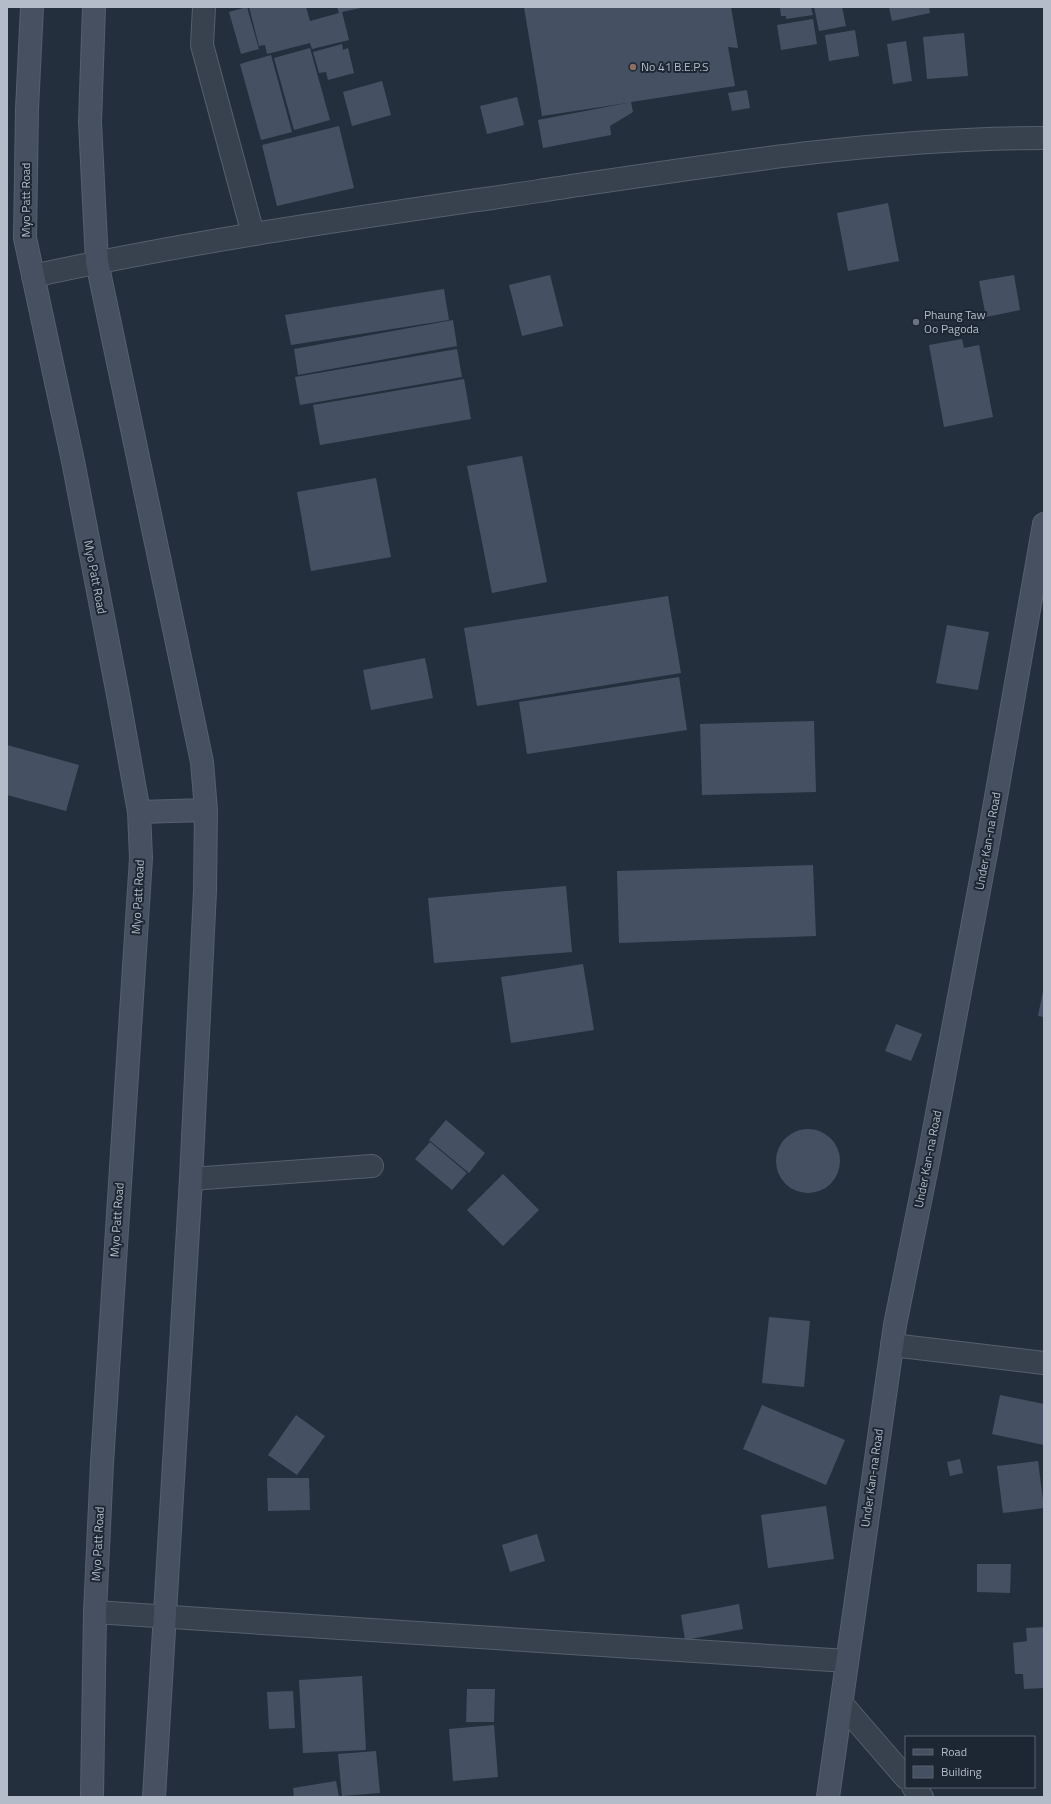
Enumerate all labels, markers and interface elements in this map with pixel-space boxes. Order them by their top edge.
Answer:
place label: No 41 B.E.P.S [641,57,709,76]
marker: No 41 B.E.P.S [628,62,638,72]
street label: Myo Patt Road [16,163,35,237]
place label: Phaung Taw Oo Pagoda [924,305,986,338]
marker: Phaung Taw Oo Pagoda [911,317,921,327]
street label: Myo Patt Road [79,538,112,615]
street label: Under Kan-na Road [970,791,1005,891]
street label: Myo Patt Road [126,859,149,935]
street label: Under Kan-na Road [909,1109,946,1209]
street label: Myo Patt Road [104,1182,129,1258]
street label: Under Kan-na Road [855,1428,888,1528]
street label: Myo Patt Road [86,1506,109,1582]
legend [905,1736,1035,1788]
text: Road [941,1742,967,1761]
text: Building [941,1762,982,1781]

